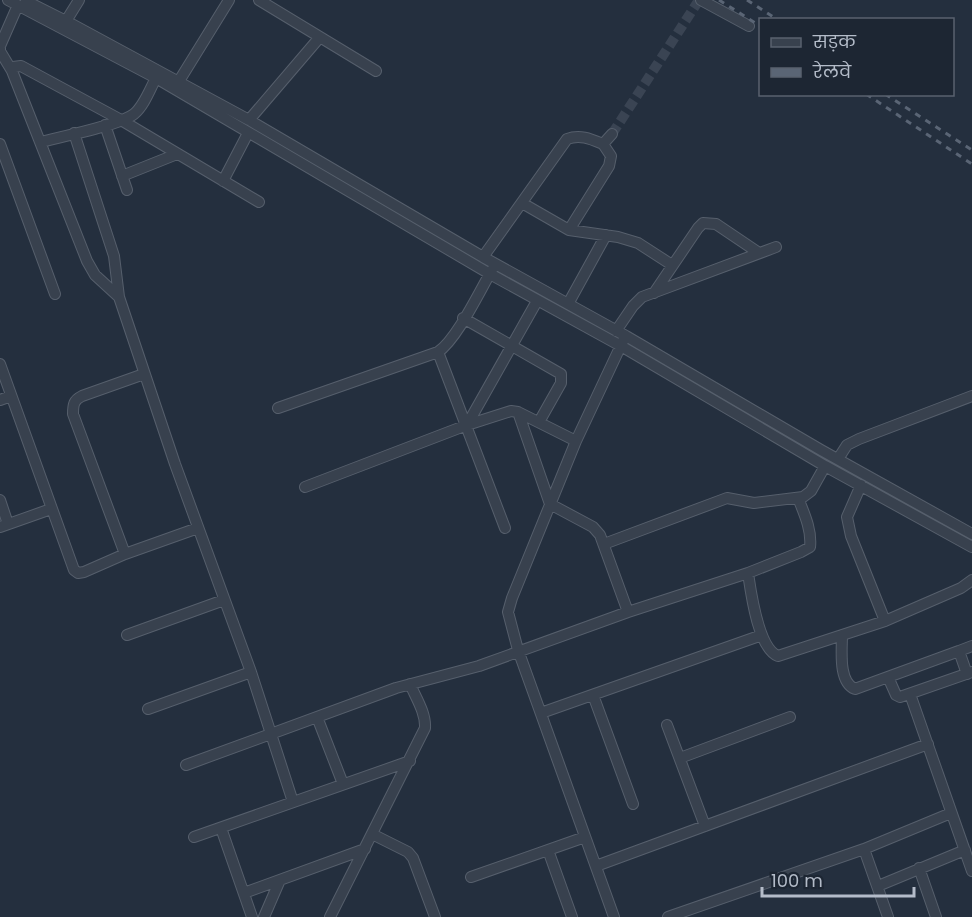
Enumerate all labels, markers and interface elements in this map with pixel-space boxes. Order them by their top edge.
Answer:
legend [759,18,954,96]
text: सड़क [812,29,857,54]
text: रेलवे [812,59,852,84]
scale bar [762,860,914,898]
text: 100 m [771,868,823,893]

